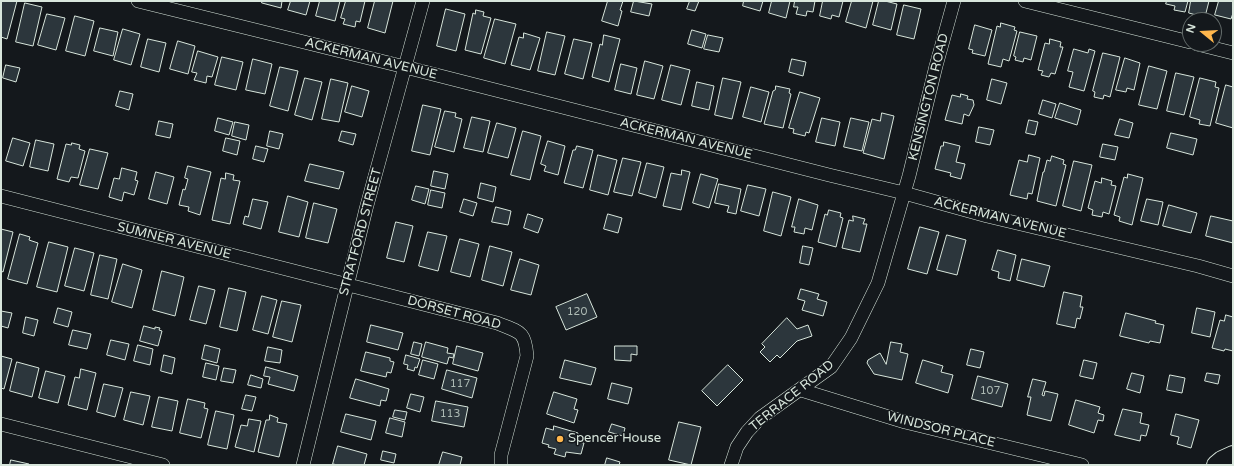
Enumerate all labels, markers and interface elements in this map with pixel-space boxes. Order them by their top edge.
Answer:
north arrow [1182,12,1222,52]
text: N [1184,22,1199,35]
street label: KENSINGTON ROAD [906,32,952,162]
street label: ACKERMAN AVENUE [303,35,439,83]
street label: ACKERMAN AVENUE [618,115,754,163]
street label: STRATFORD STREET [336,167,386,297]
street label: ACKERMAN AVENUE [932,194,1068,242]
street label: SUMNER AVENUE [115,219,233,263]
street label: DORSET ROAD [405,293,503,333]
house number: 120 [567,305,587,319]
street label: TERRACE ROAD [747,357,837,435]
house number: 117 [450,377,470,391]
house number: 107 [980,384,1000,398]
house number: 113 [440,407,460,421]
street label: WINDSOR PLACE [885,409,997,451]
place label: Spencer House [568,431,661,447]
marker: Spencer House [555,434,565,444]

